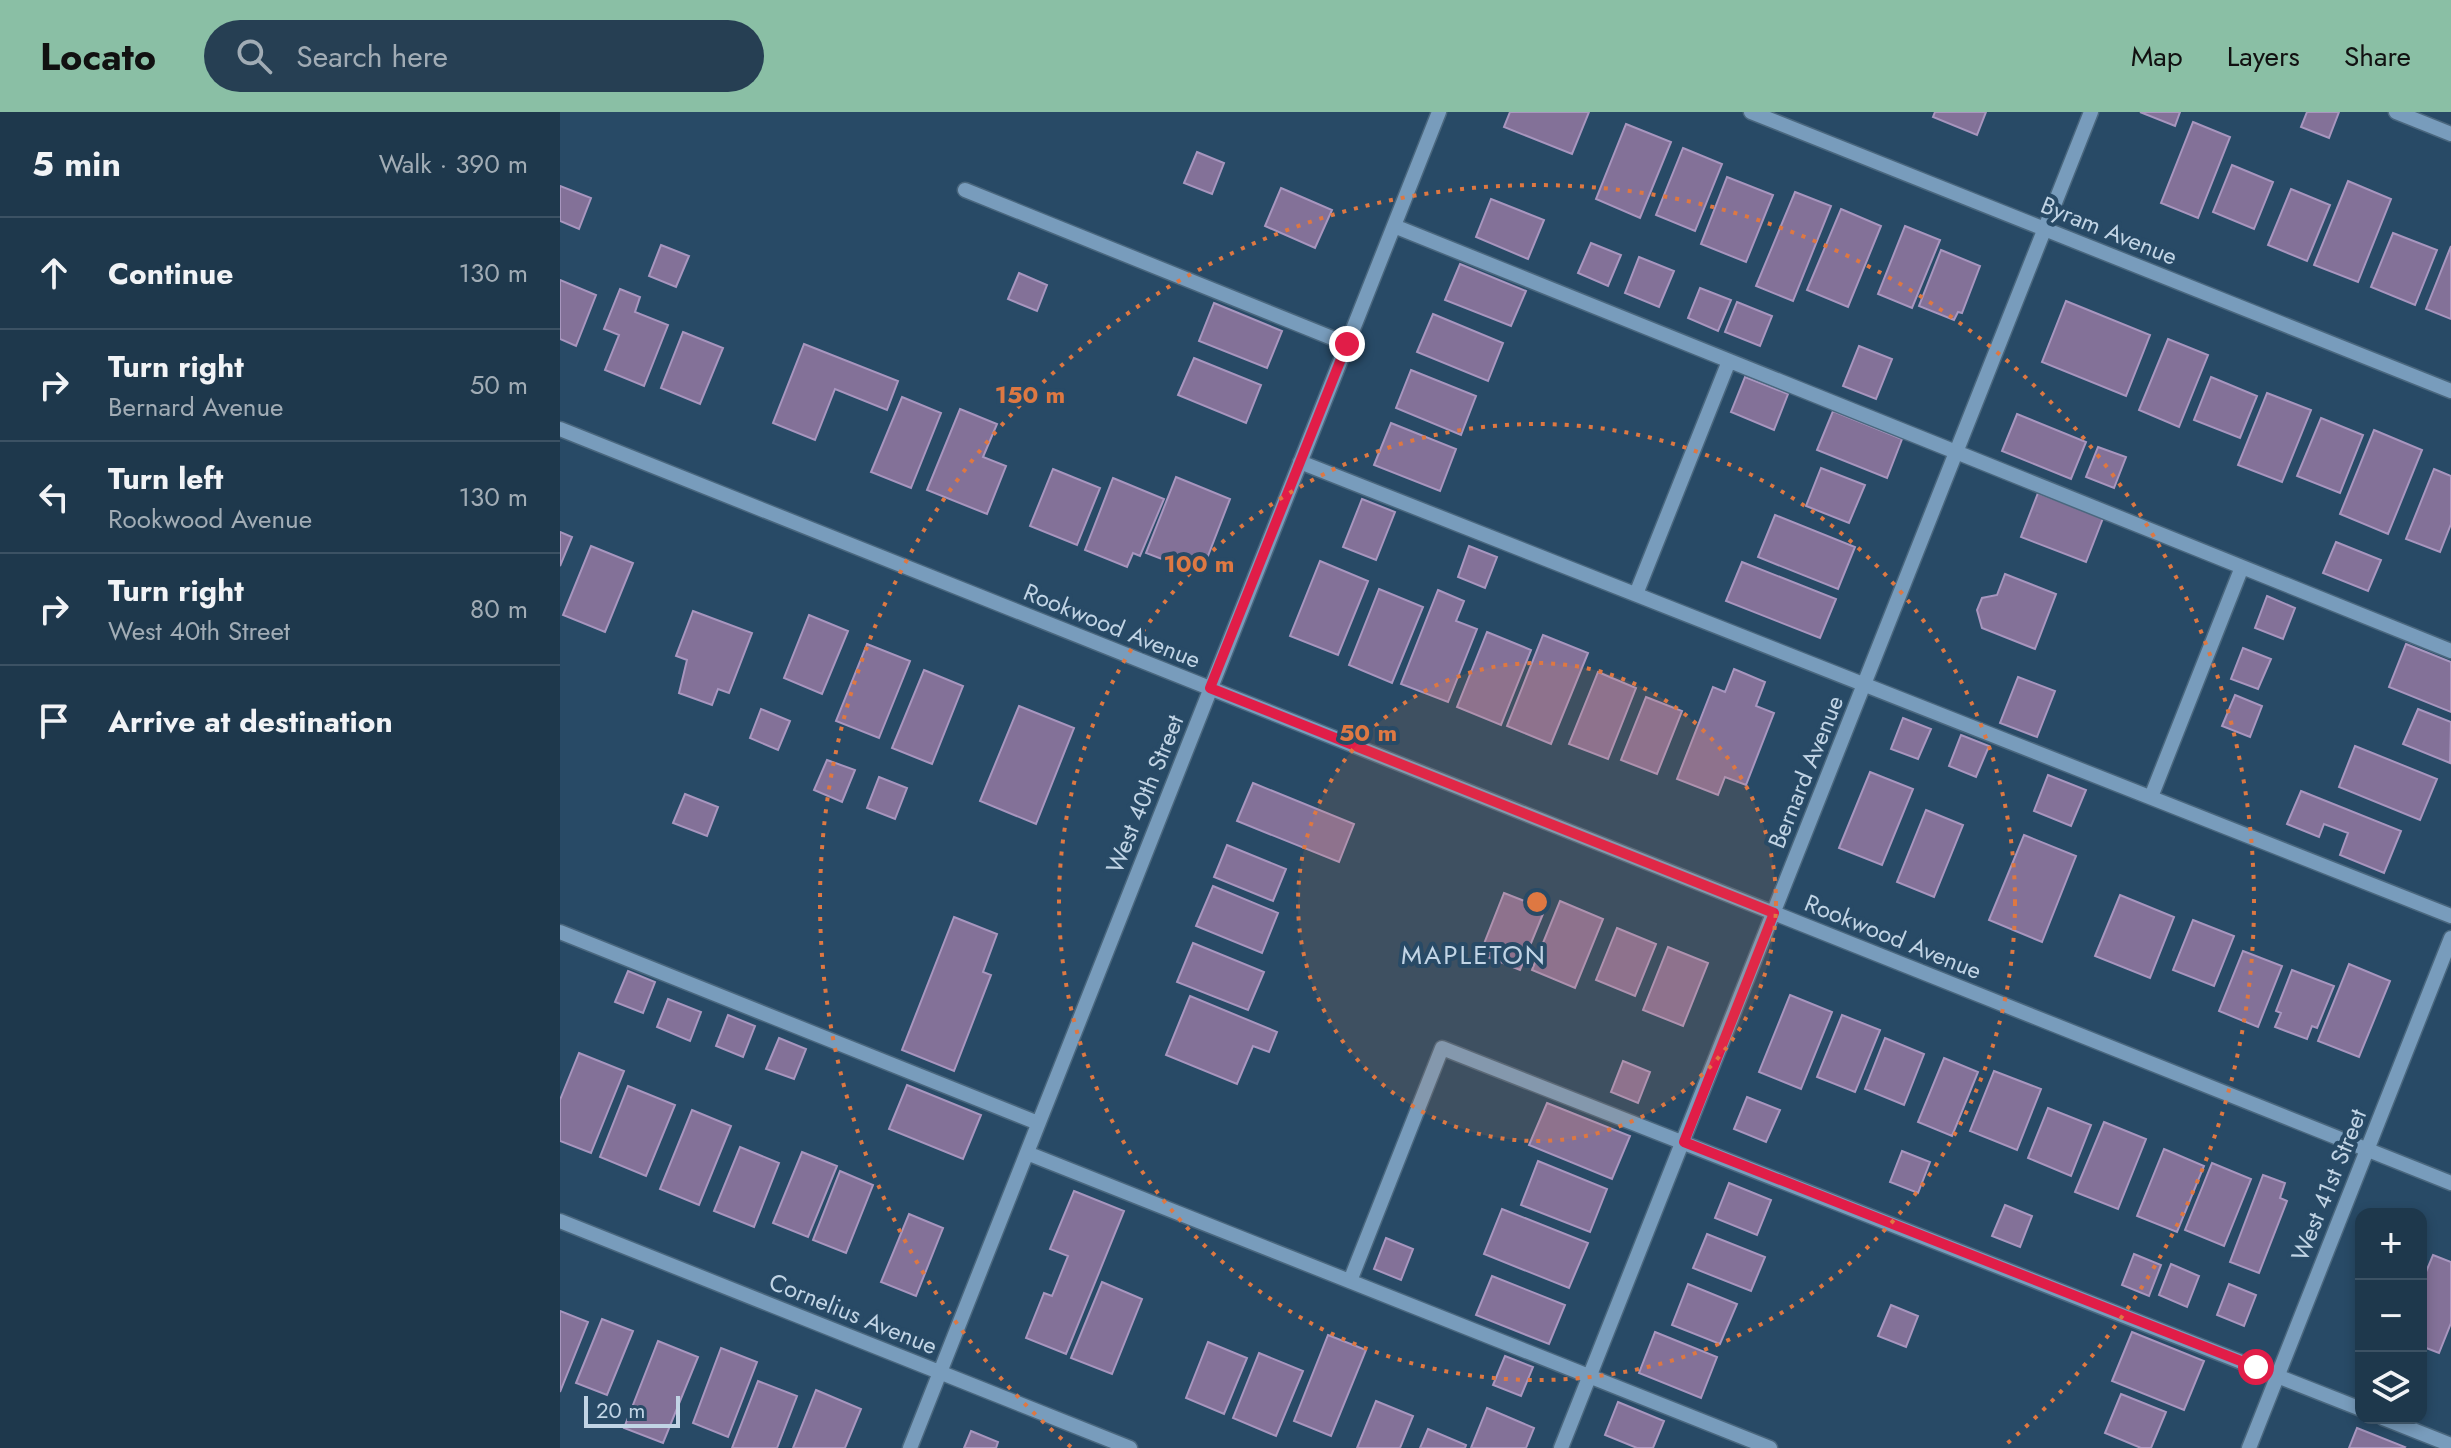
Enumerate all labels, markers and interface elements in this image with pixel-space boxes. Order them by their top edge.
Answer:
search box [204,20,764,92]
text: Locato [40,29,156,84]
icon: search [232,34,276,78]
text: Search here [296,35,448,78]
text: Map [2131,36,2183,77]
text: Layers [2227,36,2300,77]
text: Share [2344,36,2411,77]
text: 5 min [32,140,121,189]
text: Walk · 390 m [379,145,528,183]
street label: Byram Avenue [2036,187,2183,274]
icon: ahead [32,251,76,295]
text: Continue [108,252,234,295]
text: 130 m [458,254,528,292]
route end [1329,326,1365,362]
text: Turn right [108,345,244,388]
icon: right [32,363,76,407]
text: 50 m [470,366,528,404]
text: 150 m [995,377,1065,412]
text: Bernard Avenue [108,388,284,426]
text: Turn left [108,457,223,500]
icon: left [32,475,76,519]
text: 130 m [458,478,528,516]
text: Rookwood Avenue [108,500,312,538]
text: 100 m [1164,546,1234,581]
text: Turn right [108,569,244,612]
street label: Rookwood Avenue [1018,574,1206,677]
icon: right [32,587,76,631]
text: 80 m [470,590,528,628]
text: West 40th Street [108,612,290,650]
street label: Bernard Avenue [1759,690,1852,853]
icon: arrive [32,699,76,743]
text: Arrive at destination [108,700,393,743]
street label: West 40th Street [1097,709,1192,878]
text: 50 m [1339,715,1397,750]
street label: Rookwood Avenue [1799,885,1987,988]
centre of rings [1523,888,1551,916]
district label: MAPLETON [1401,936,1547,974]
street label: West 41st Street [2282,1103,2375,1266]
map controls [2355,1208,2427,1424]
button: + [2355,1208,2427,1280]
street label: Cornelius Avenue [764,1264,943,1363]
button: − [2355,1280,2427,1352]
route start [2238,1349,2274,1385]
button: layers [2355,1352,2427,1424]
scale bar [584,1392,680,1428]
text: 20 m [596,1394,645,1426]

